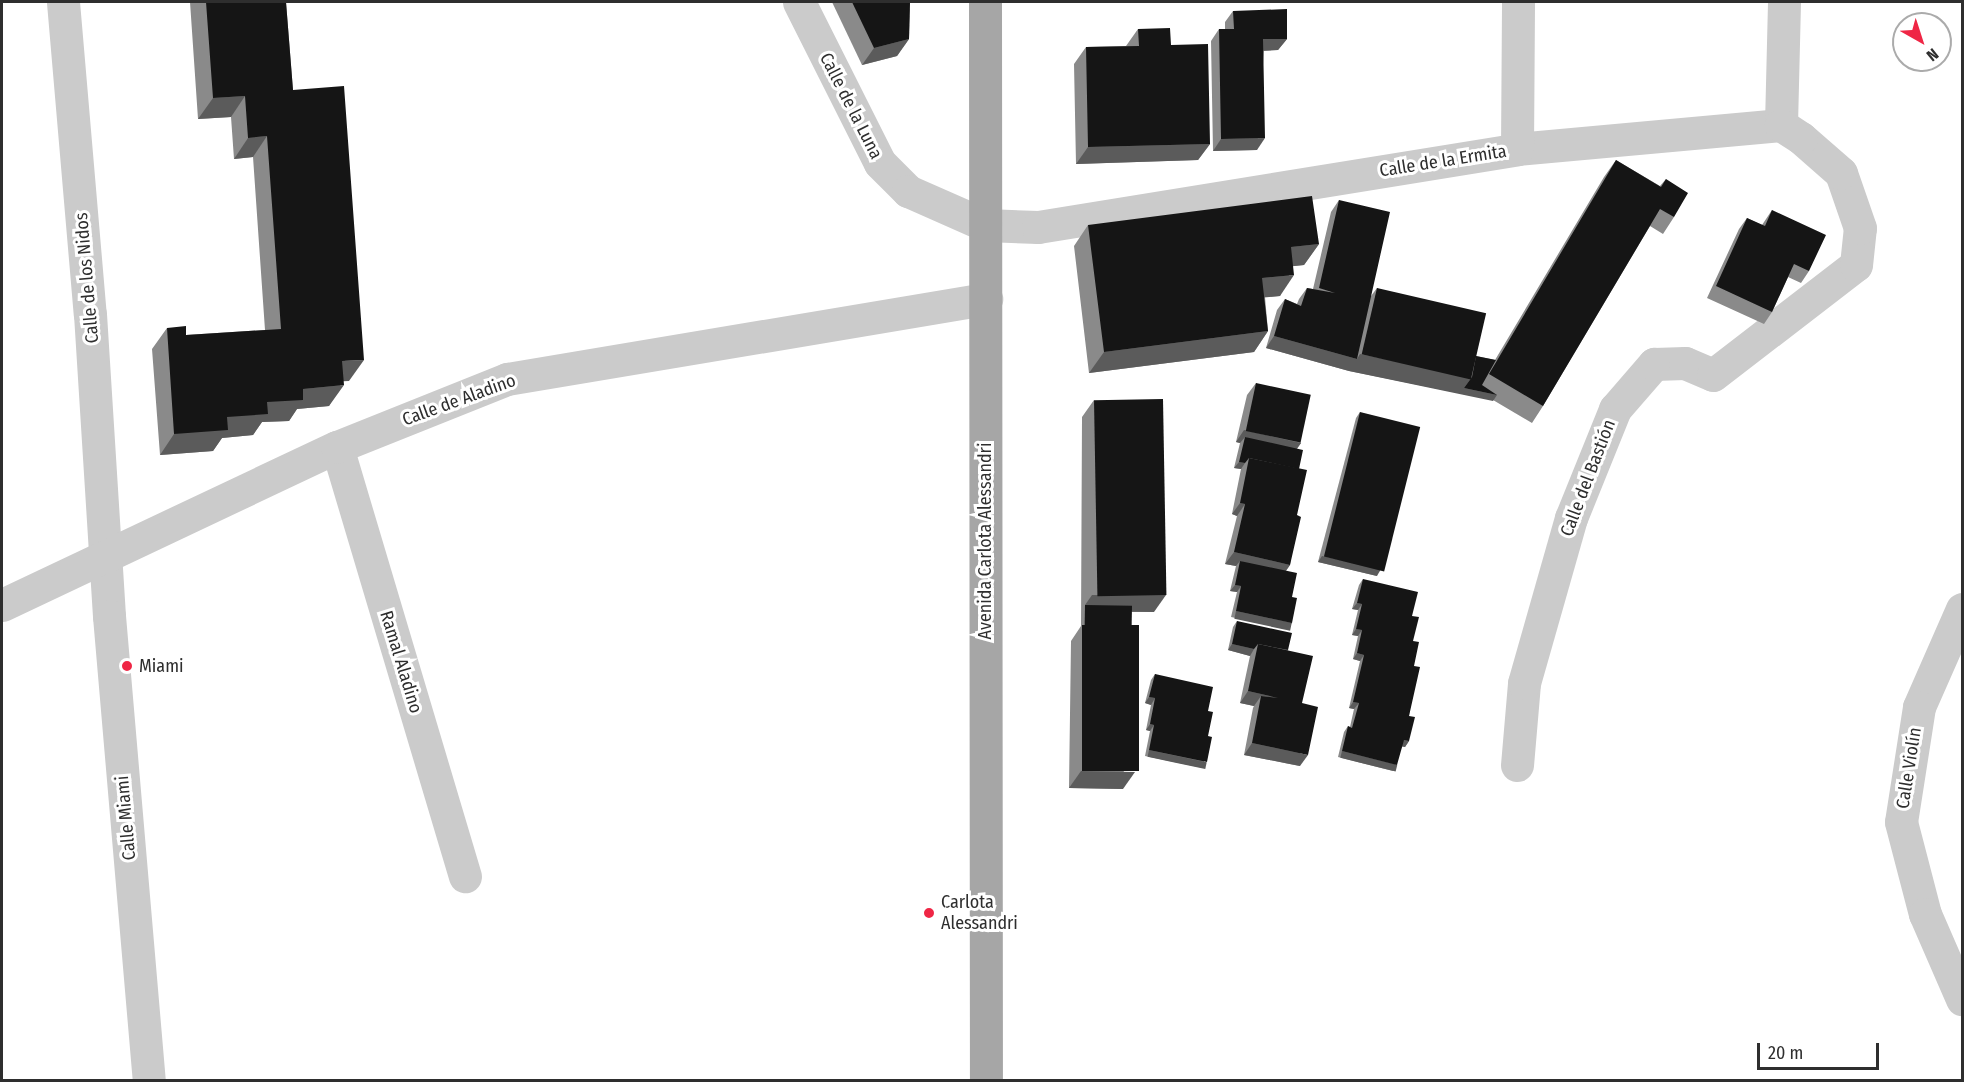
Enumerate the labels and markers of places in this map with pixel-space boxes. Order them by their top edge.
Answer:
place label: Miami [139,655,184,677]
marker: Miami [120,659,134,673]
place label: Carlota Alessandri [941,892,1018,934]
marker: Carlota Alessandri [922,906,936,920]

